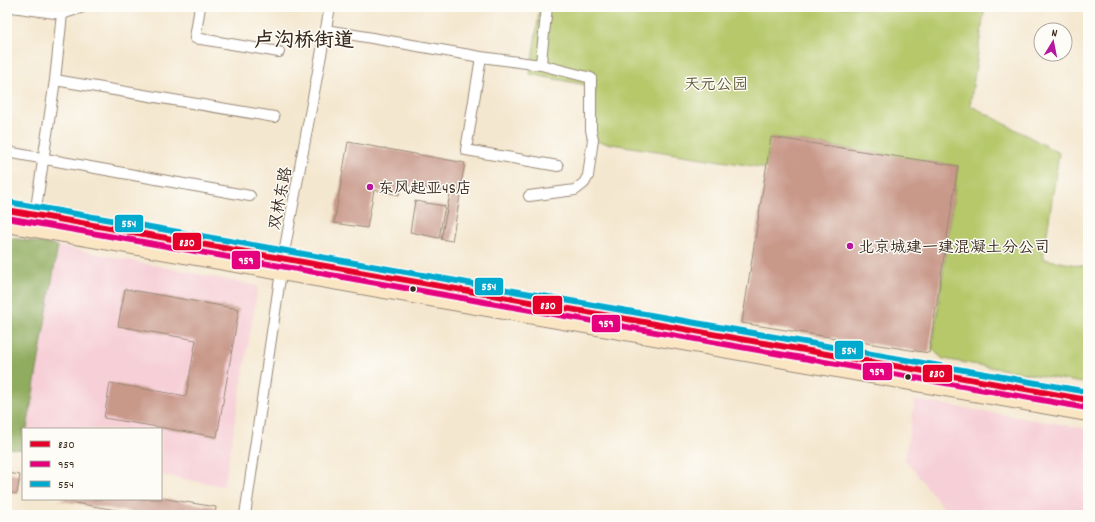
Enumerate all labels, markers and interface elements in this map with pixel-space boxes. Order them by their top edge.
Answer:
north arrow [1033,22,1073,62]
text: N [1050,26,1059,43]
district label: 卢沟桥街道 [254,28,354,56]
park label: 天元公园 [684,74,748,97]
street label: 双林东路 [264,165,299,232]
place label: 东风起亚4S店 [378,178,472,201]
marker: 东风起亚4S店 [365,182,375,192]
line badge: 554 [114,214,144,233]
text: 554 [122,217,136,233]
line badge: 830 [172,232,202,251]
text: 830 [179,236,195,252]
place label: 北京城建一建混凝土分公司 [858,237,1050,260]
marker: 北京城建一建混凝土分公司 [845,241,855,251]
line badge: 959 [231,250,261,270]
text: 959 [238,254,254,270]
line badge: 554 [474,277,504,296]
text: 554 [482,280,496,296]
unlabelled marker [408,284,418,294]
line badge: 830 [532,295,563,315]
text: 830 [540,299,556,315]
line badge: 959 [591,314,621,333]
text: 959 [598,317,614,333]
line badge: 554 [834,340,864,360]
text: 554 [842,344,856,360]
line badge: 959 [862,362,893,381]
line badge: 830 [922,364,953,383]
text: 959 [869,365,885,381]
text: 830 [929,367,945,383]
unlabelled marker [903,372,913,382]
legend [22,428,162,500]
text: 830 [58,437,75,454]
text: 959 [58,457,75,474]
text: 554 [58,477,74,494]

